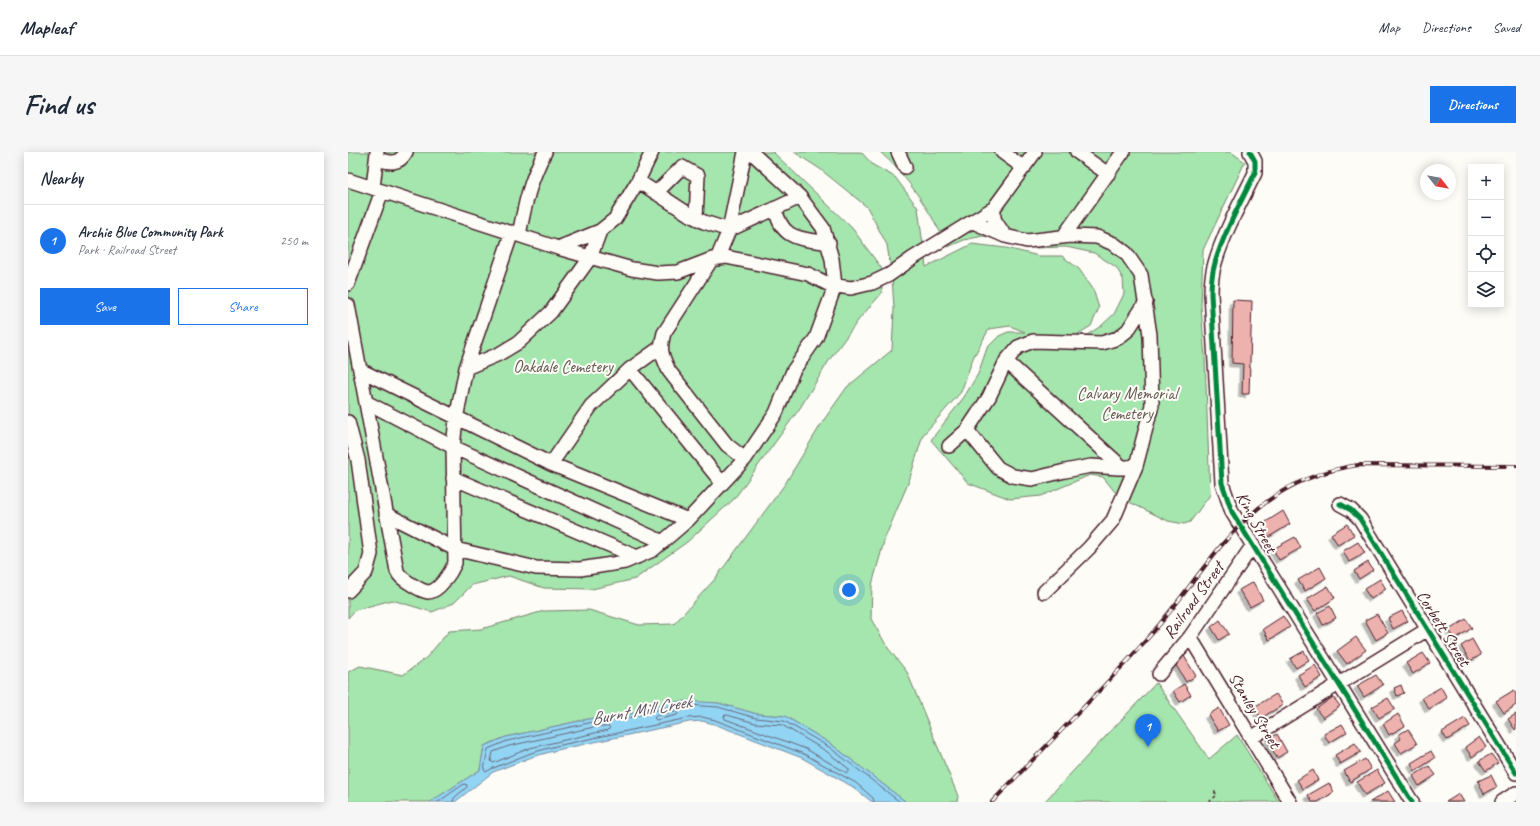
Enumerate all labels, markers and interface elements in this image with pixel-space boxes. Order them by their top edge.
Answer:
text: Mapleaf [20,16,73,40]
text: Map [1379,19,1400,36]
text: Directions [1422,19,1471,36]
text: Saved [1493,19,1520,36]
button: Directions [1430,86,1516,123]
text: Find us [24,87,94,122]
north arrow [1420,164,1456,200]
map controls [1468,164,1504,308]
button: + [1468,164,1504,200]
text: Nearby [40,168,83,189]
button: − [1468,200,1504,236]
text: Archie Blue Community Park [78,223,223,242]
text: 1 [50,233,56,249]
text: 250 m [280,233,308,249]
button: locate [1468,236,1504,272]
text: Park · Railroad Street [78,242,176,258]
button: layers [1468,272,1504,308]
button: Save [40,288,170,325]
button: Share [178,288,308,325]
park label: Oakdale Cemetery [513,356,614,377]
park label: Calvary Memorial Cemetery [1077,383,1180,424]
street label: King Street [1231,488,1283,558]
street label: Railroad Street [1159,556,1230,643]
your location [839,580,859,600]
street label: Corbett Street [1412,587,1476,672]
street label: Stanley Street [1224,669,1287,754]
water label: Burnt Mill Creek [589,690,696,730]
pin: 1 [1135,714,1161,747]

